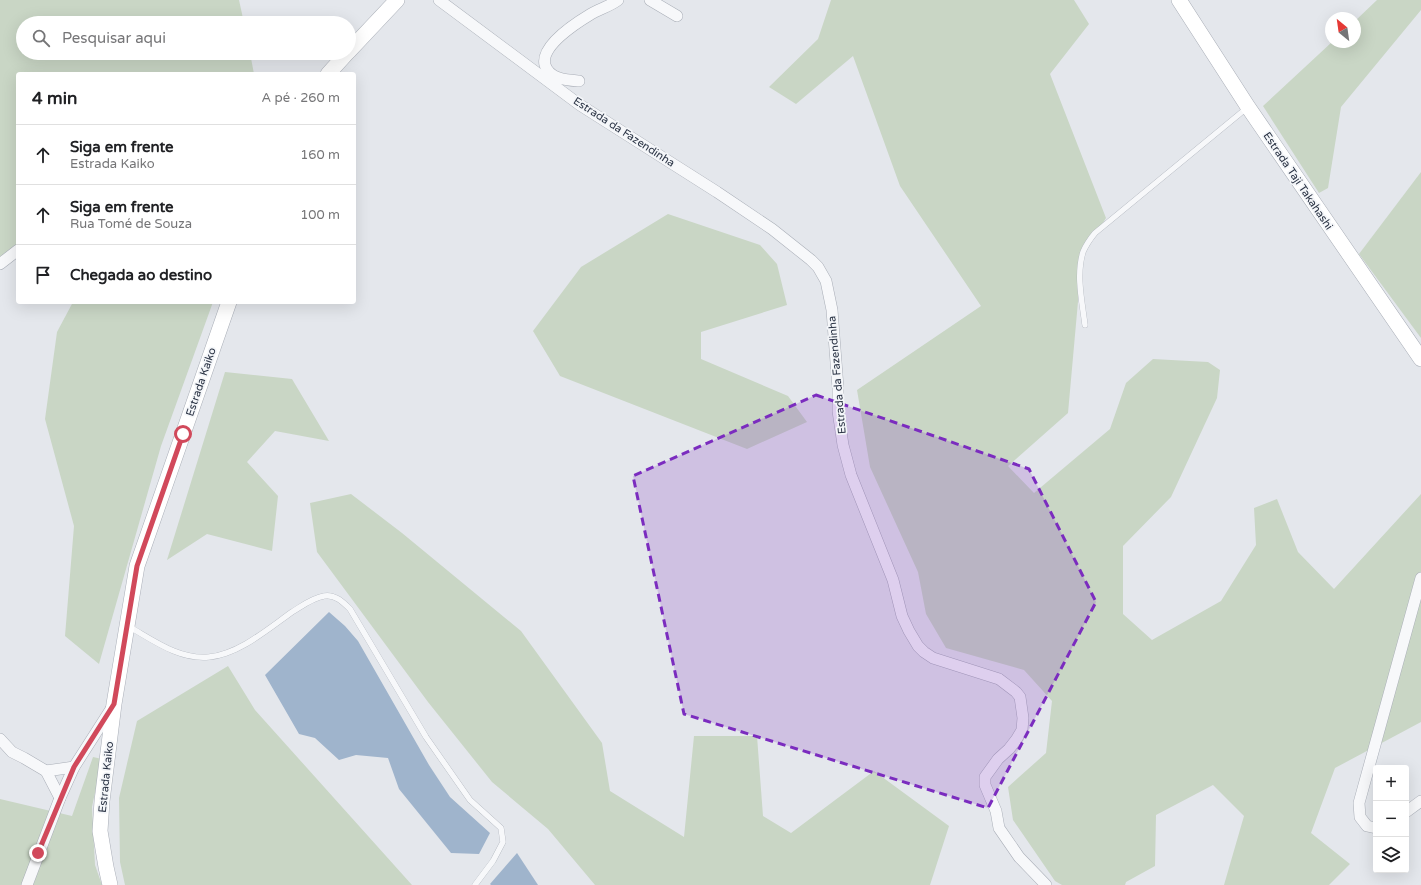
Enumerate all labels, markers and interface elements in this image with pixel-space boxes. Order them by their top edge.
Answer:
north arrow [1325,12,1361,48]
search box [16,16,356,60]
icon: search [30,27,52,49]
text: Pesquisar aqui [62,29,166,47]
text: 4 min [32,88,77,109]
text: A pé · 260 m [261,90,340,106]
street label: Estrada da Fazendinha [571,94,677,170]
street label: Estrada Taji Takahashi [1261,130,1335,232]
text: Siga em frente [70,138,174,156]
icon: ahead [32,144,54,166]
text: 160 m [300,147,340,163]
text: Estrada Kaiko [70,156,155,172]
text: Siga em frente [70,198,174,216]
icon: ahead [32,204,54,226]
text: 100 m [300,207,340,223]
text: Rua Tomé de Souza [70,216,192,232]
icon: arrive [32,264,54,286]
text: Chegada ao destino [70,266,212,284]
street label: Estrada da Fazendinha [825,315,849,435]
street label: Estrada Kaiko [183,346,219,418]
route start [174,425,192,443]
street label: Estrada Kaiko [96,740,116,813]
map controls [1373,765,1409,873]
button: + [1373,765,1409,801]
button: − [1373,801,1409,837]
button: layers [1373,837,1409,873]
route end [29,844,47,862]

